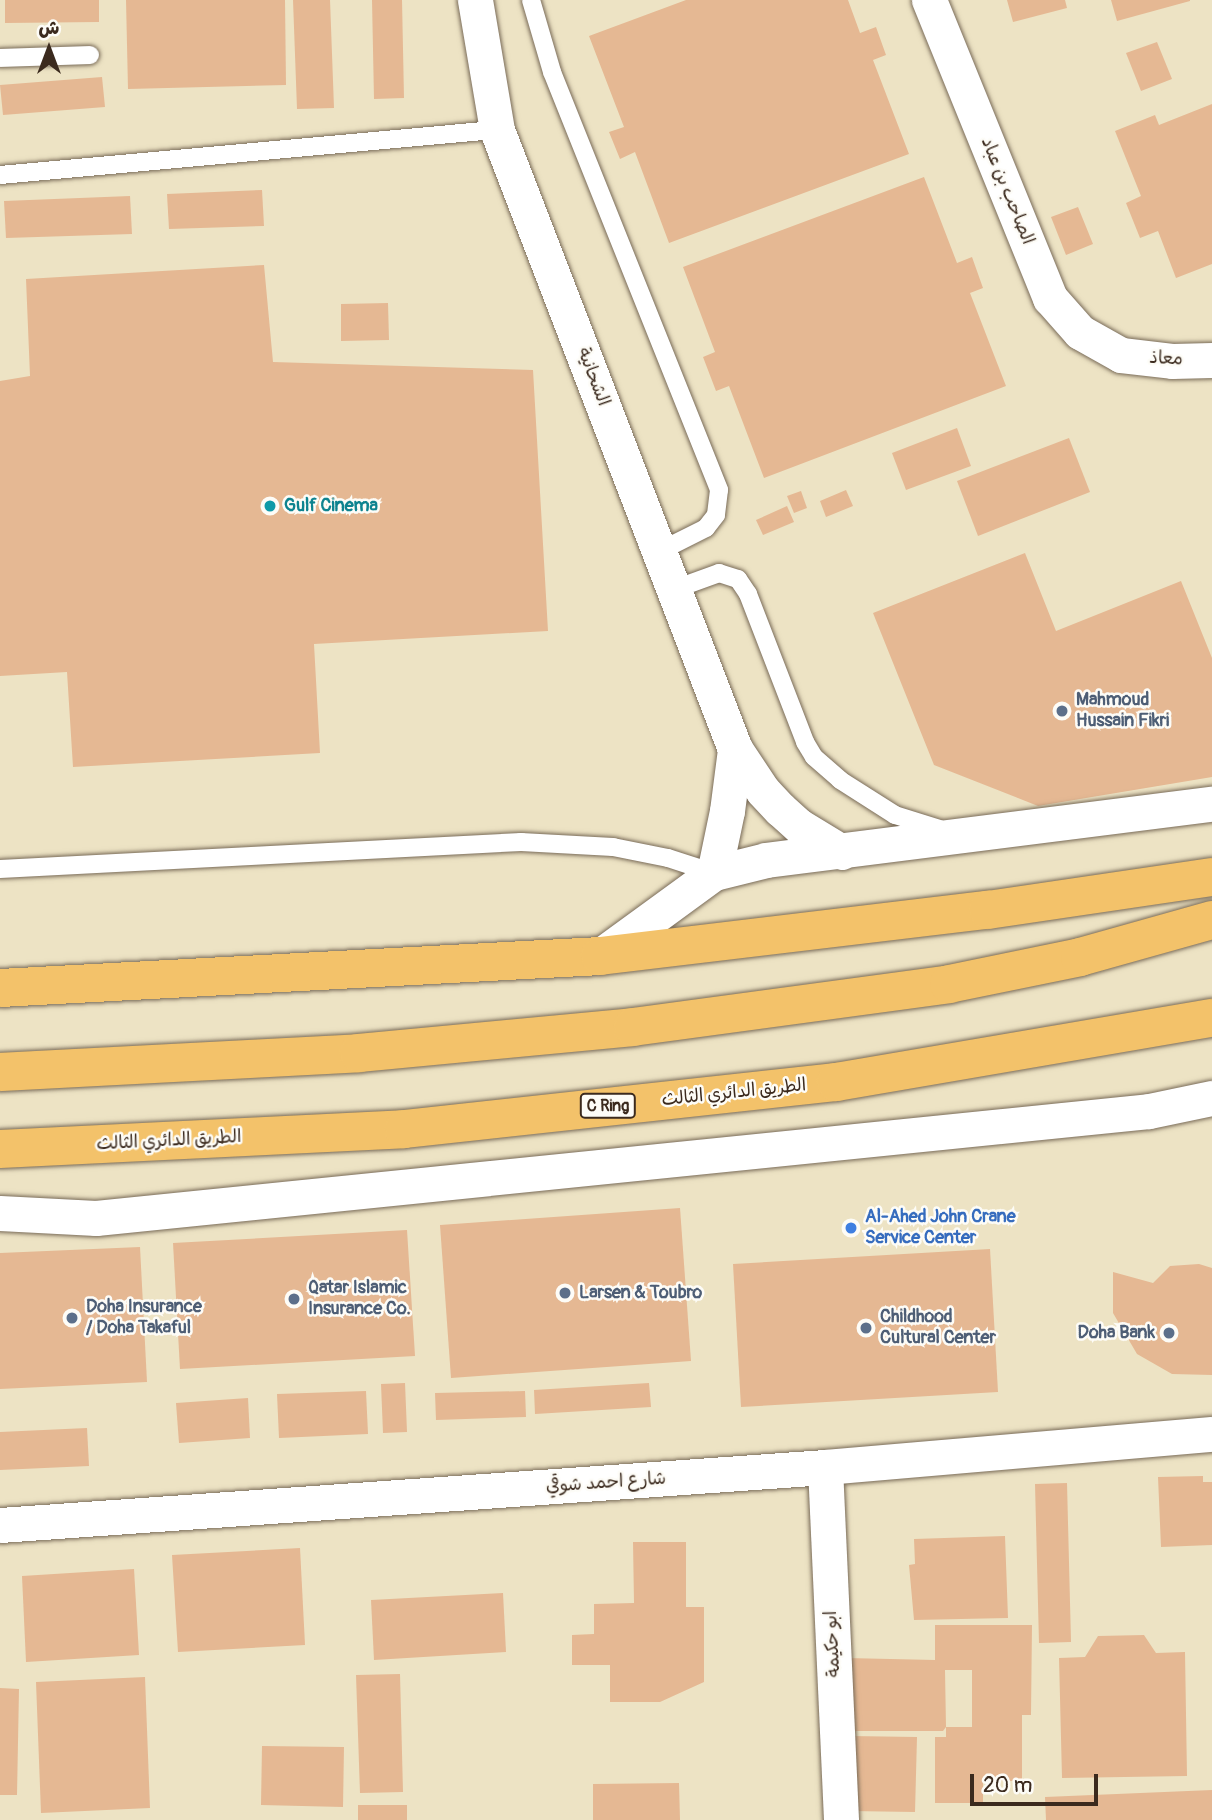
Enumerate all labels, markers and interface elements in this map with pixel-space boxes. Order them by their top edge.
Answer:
north arrow [14,14,84,84]
text: ش [39,16,59,40]
street label: الصاحب بن عباد [976,134,1038,248]
street label: الشحانية [572,345,614,409]
street label: معاذ [1149,347,1183,371]
place label: Gulf Cinema [284,495,378,517]
marker: Gulf Cinema [262,498,278,514]
place label: Mahmoud Hussain Fikri [1076,690,1169,732]
marker: Mahmoud Hussain Fikri [1054,703,1070,719]
street label: الطريق الدائري الثالث [661,1075,807,1111]
road number: C Ring [578,1094,638,1118]
street label: الطريق الدائري الثالث [96,1126,242,1156]
place label: Al-Ahed John Crane Service Center [865,1207,1016,1250]
marker: Al-Ahed John Crane Service Center [843,1220,859,1236]
place label: Qatar Islamic Insurance Co. [308,1278,411,1320]
place label: Larsen & Toubro [579,1282,702,1304]
marker: Larsen & Toubro [557,1285,573,1301]
marker: Qatar Islamic Insurance Co. [286,1291,302,1307]
place label: Doha Insurance / Doha Takaful [86,1297,202,1340]
place label: Childhood Cultural Center [880,1307,996,1350]
marker: Doha Insurance / Doha Takaful [64,1310,80,1326]
marker: Childhood Cultural Center [858,1320,874,1336]
place label: Doha Bank [1078,1322,1155,1344]
marker: Doha Bank [1161,1325,1177,1341]
street label: شارع احمد شوقي [545,1468,667,1498]
street label: ابو حكيمة [820,1610,846,1678]
scale bar [974,1760,1102,1804]
text: 20 m [983,1772,1032,1799]

